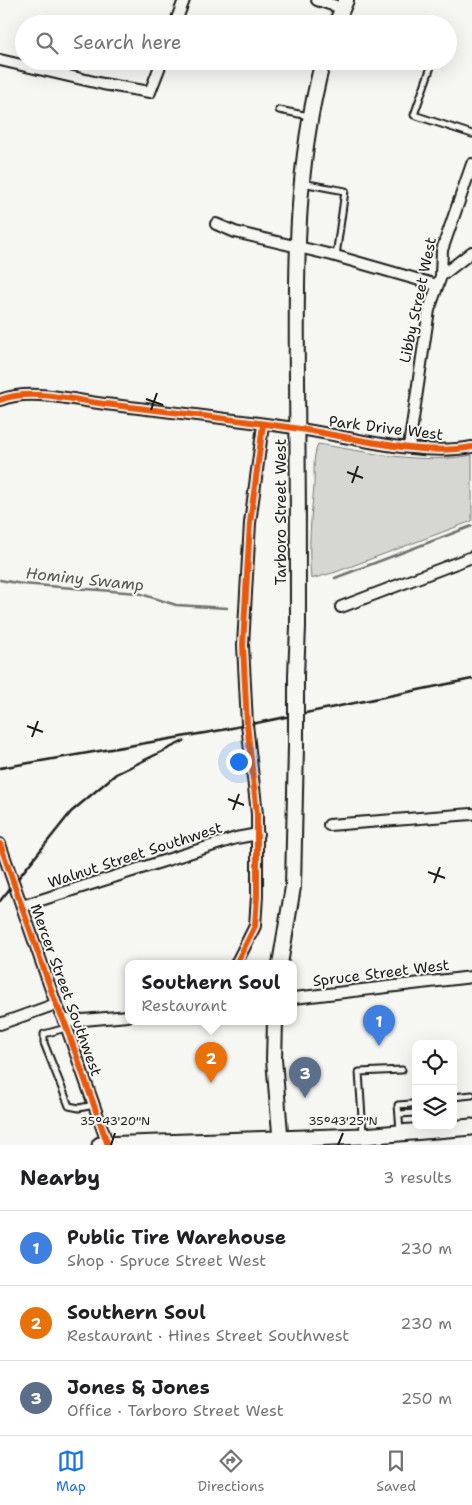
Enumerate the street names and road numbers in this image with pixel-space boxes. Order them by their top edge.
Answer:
street label: Libby Street West [395,235,441,365]
street label: Park Drive West [328,411,444,445]
street label: Tarboro Street West [271,439,291,585]
street label: Walnut Street Southwest [45,817,225,893]
street label: Mercer Street Southwest [26,901,106,1079]
street label: Spruce Street West [312,955,450,991]

